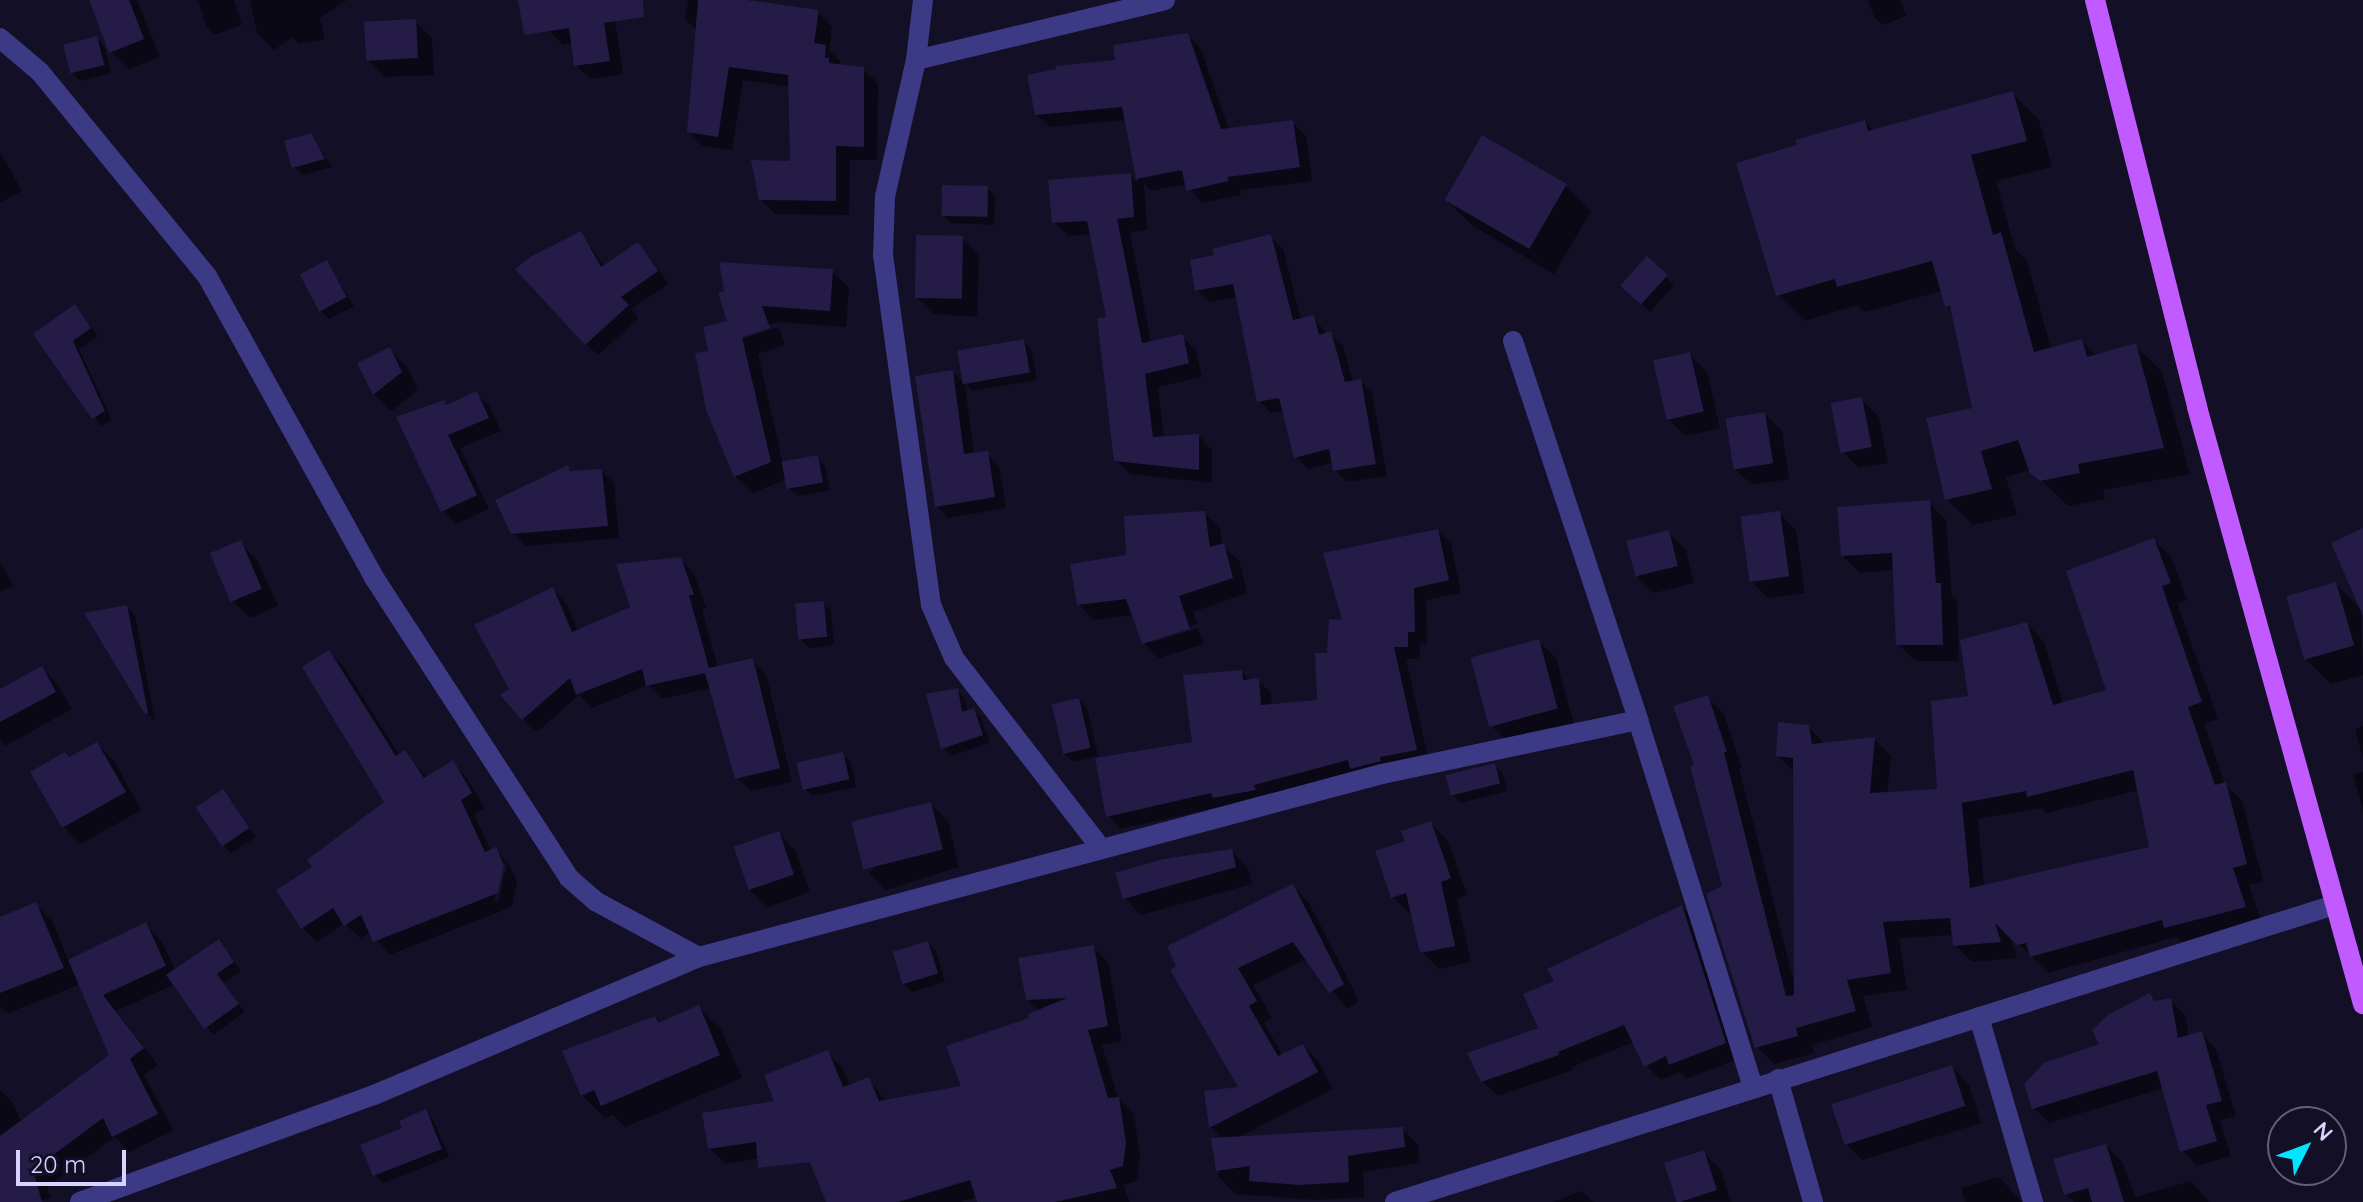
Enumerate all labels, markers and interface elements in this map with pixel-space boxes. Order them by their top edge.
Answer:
north arrow [2267,1106,2347,1186]
text: N [2308,1116,2339,1147]
scale bar [20,1134,130,1184]
text: 20 m [30,1149,86,1179]

